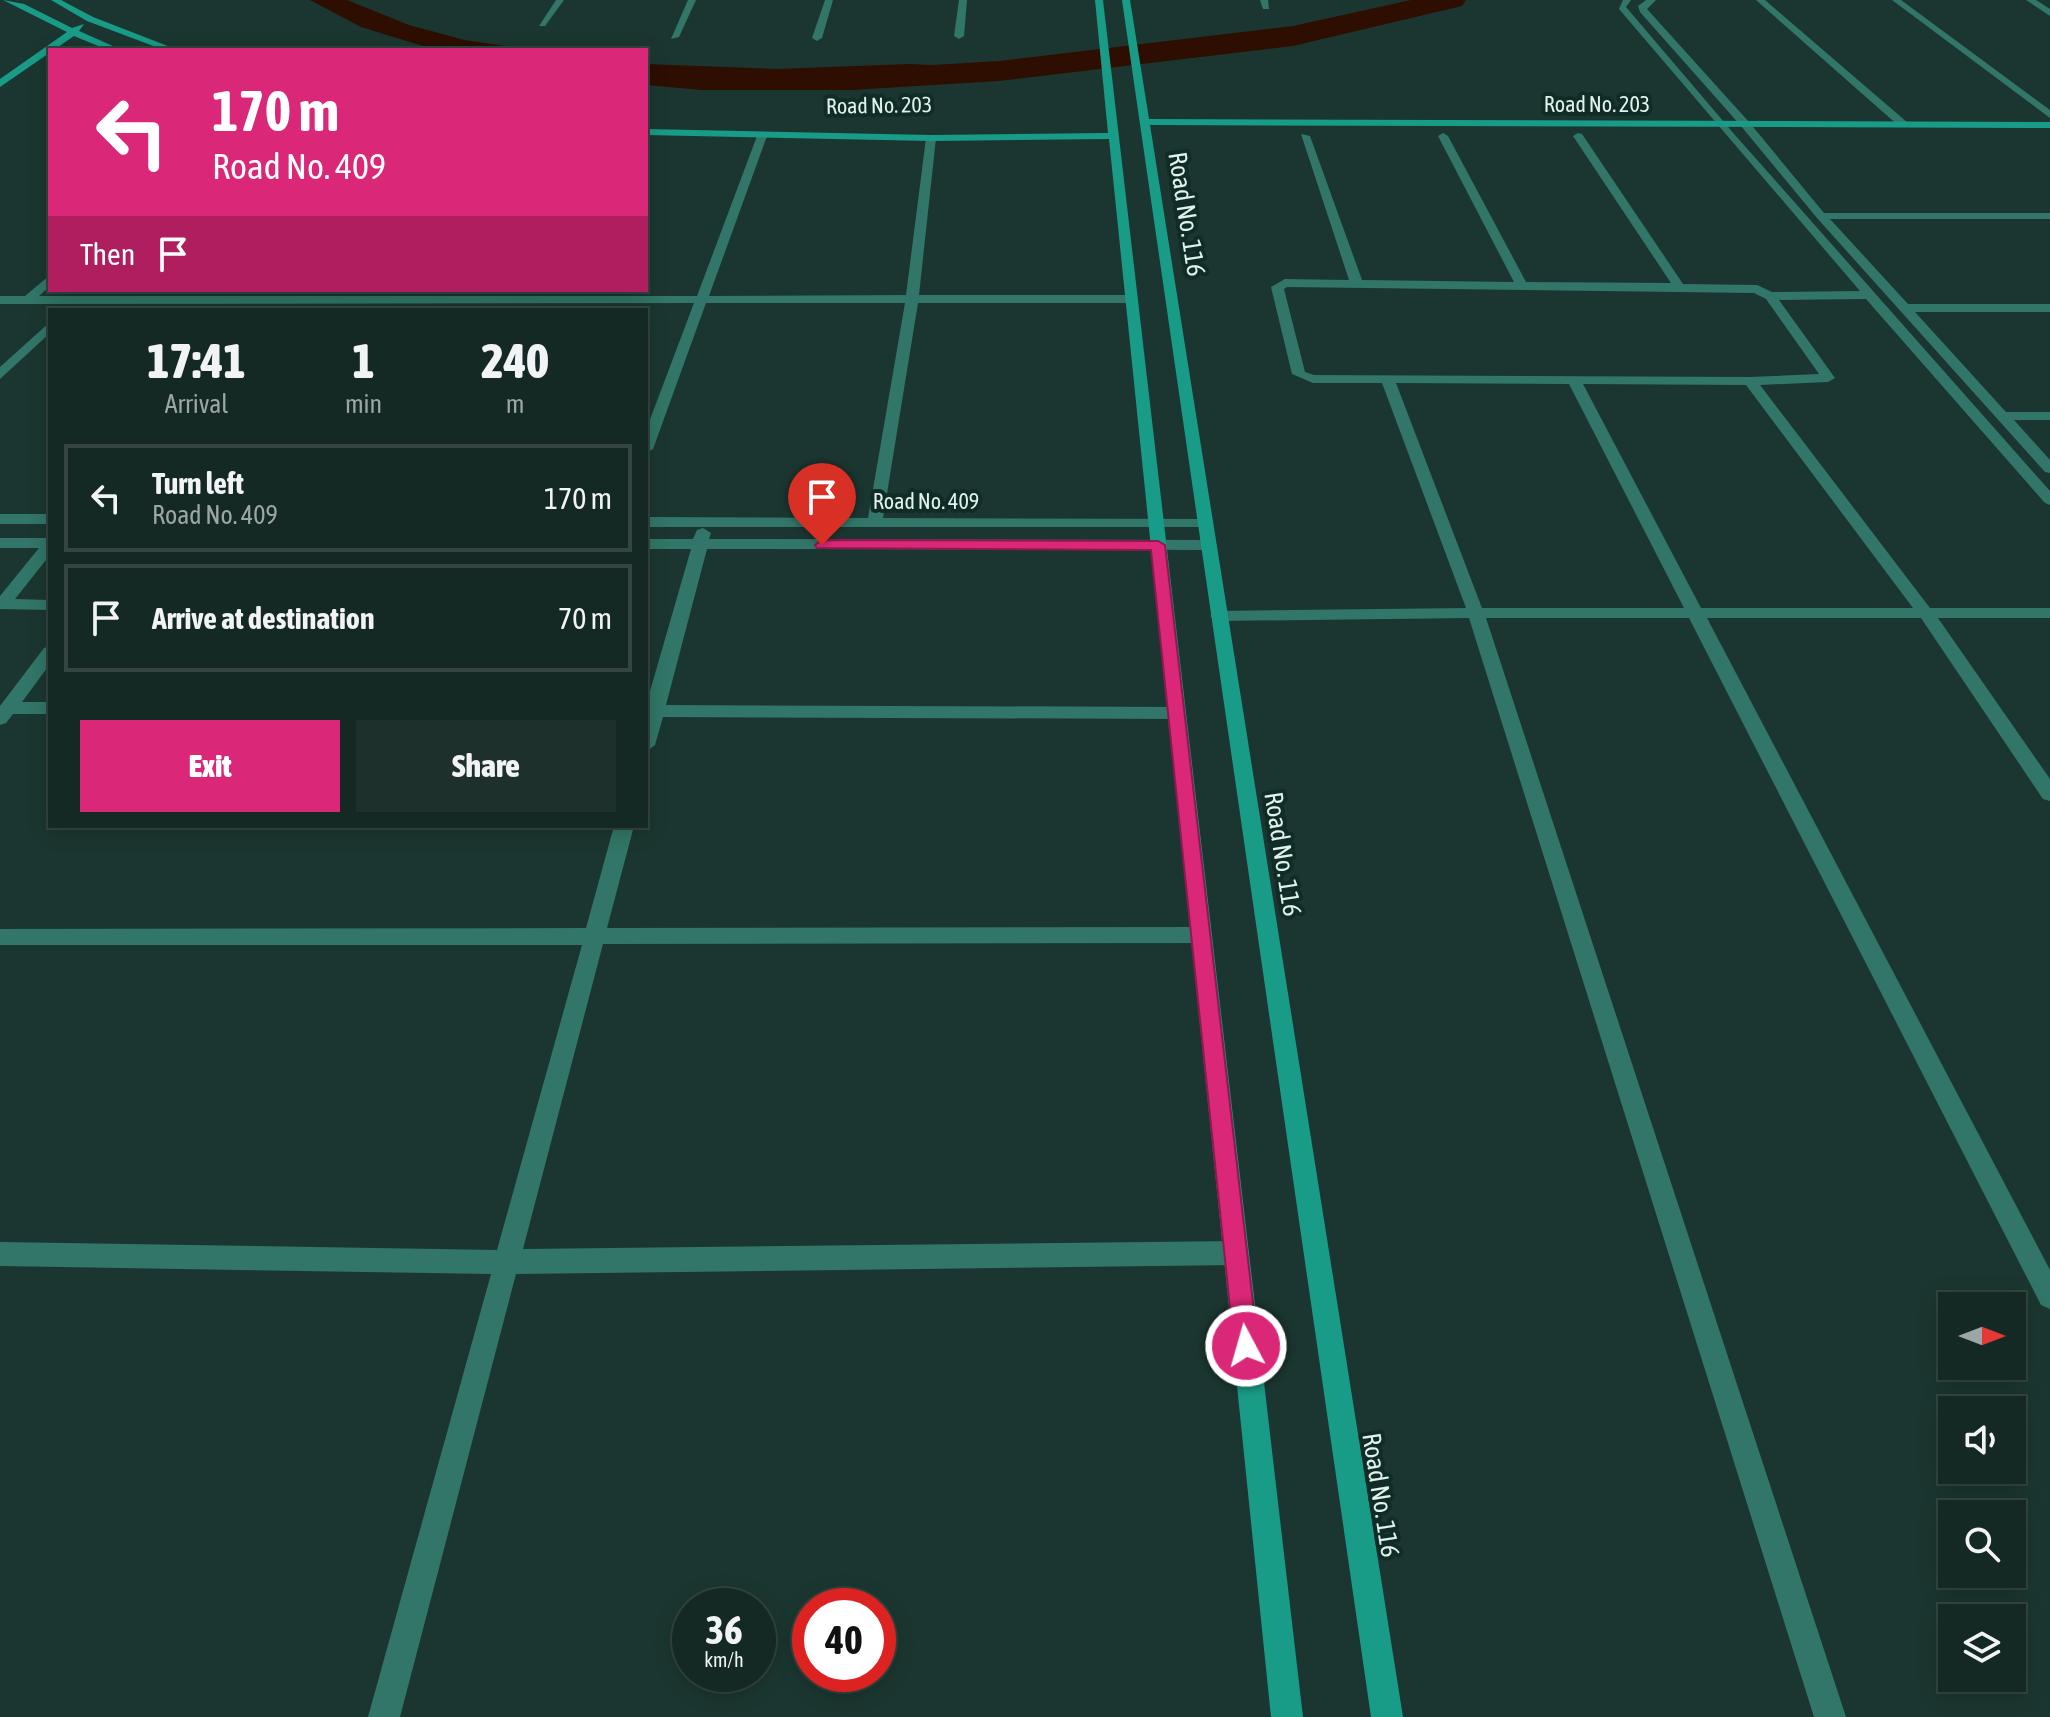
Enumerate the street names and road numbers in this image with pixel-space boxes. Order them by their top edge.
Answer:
street label: Road No. 203 [826,91,932,119]
street label: Road No. 203 [1544,91,1650,117]
street label: Road No. 116 [1162,150,1212,278]
street label: Road No. 409 [873,488,979,514]
street label: Road No. 116 [1258,790,1308,918]
street label: Road No. 116 [1356,1431,1406,1559]

